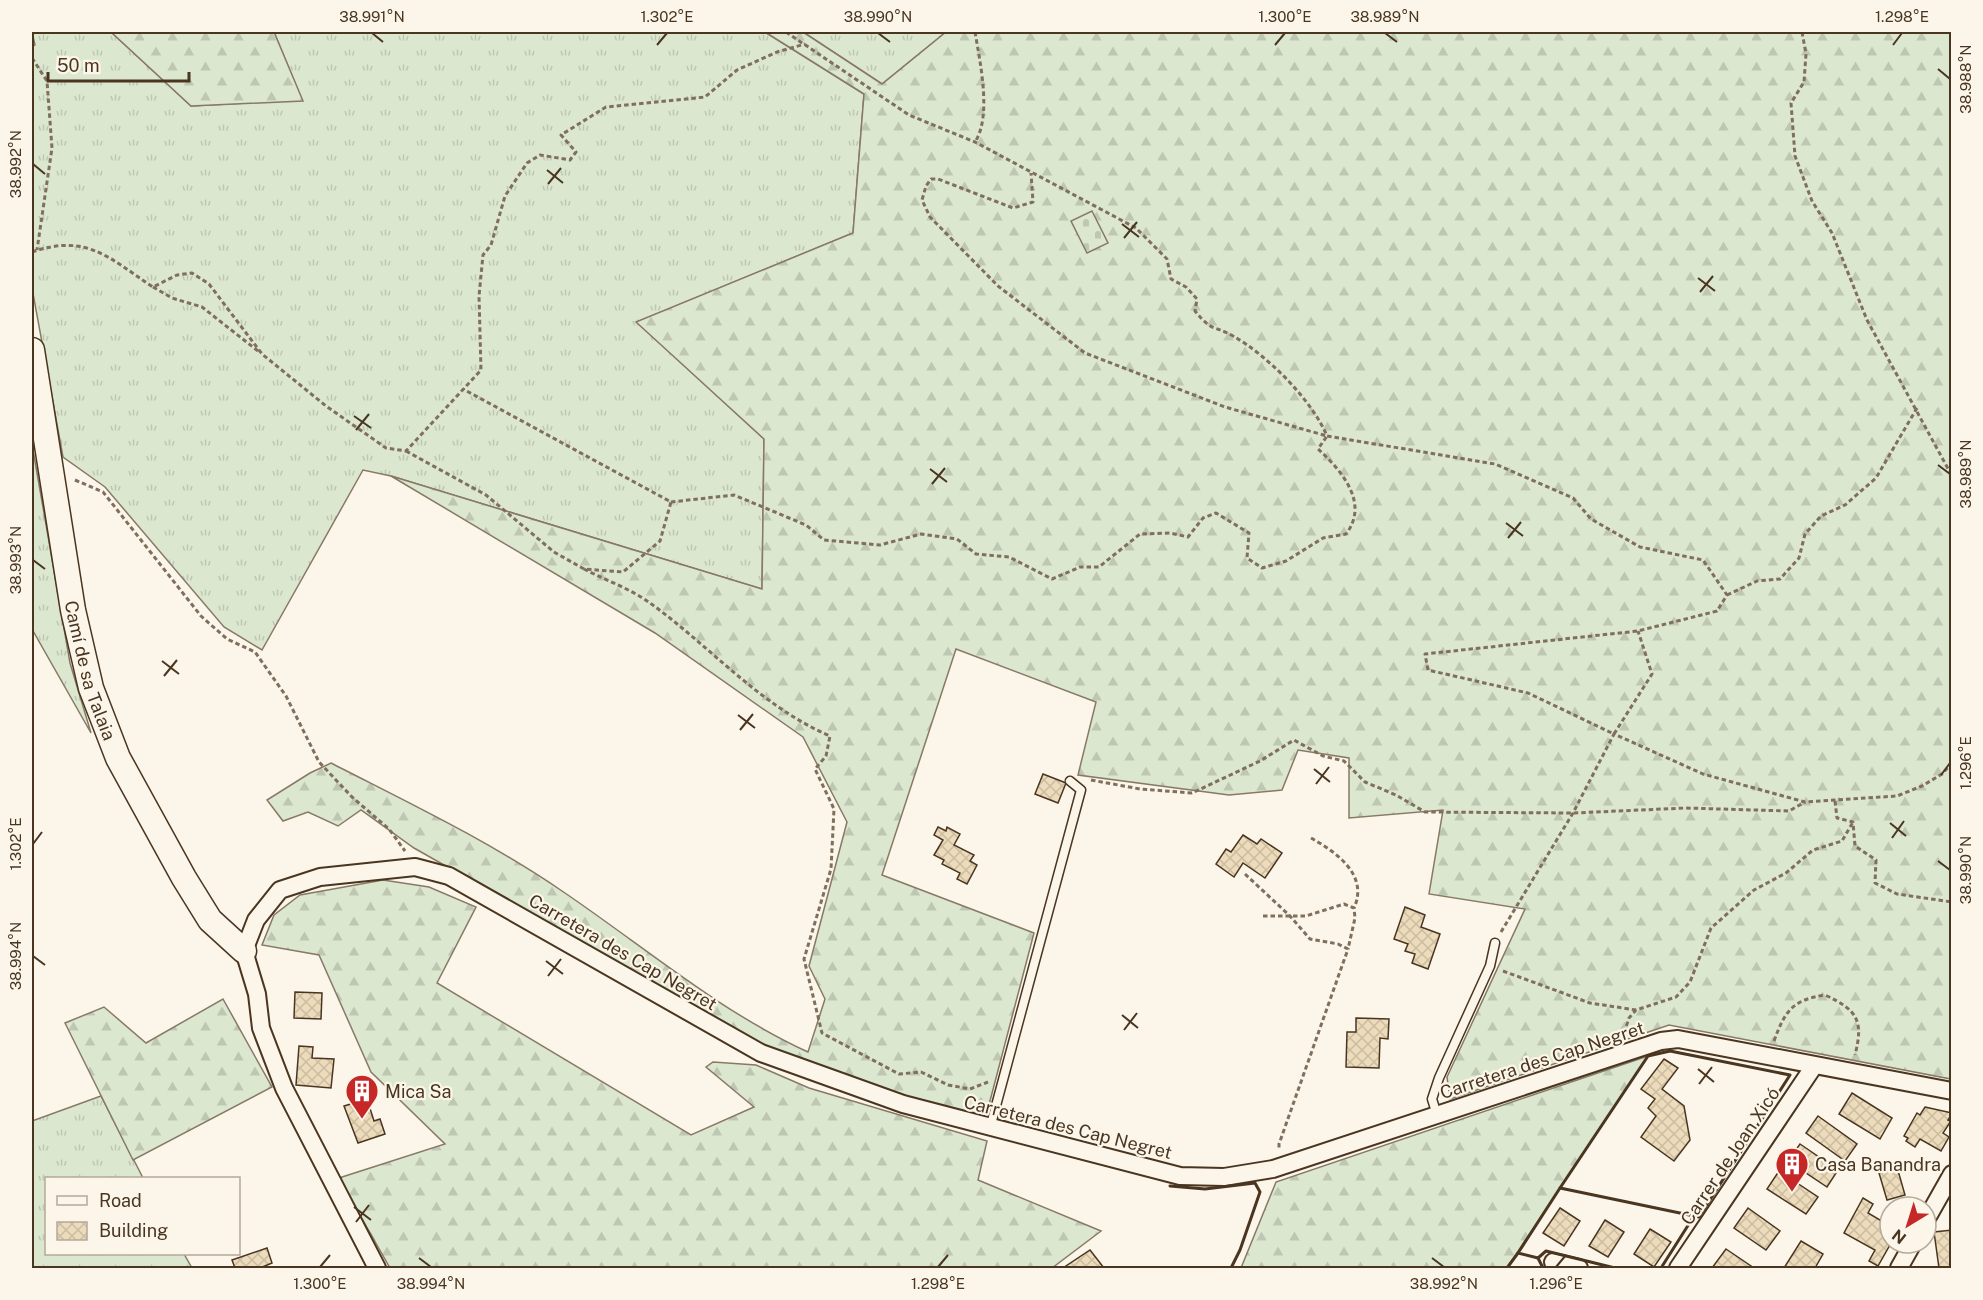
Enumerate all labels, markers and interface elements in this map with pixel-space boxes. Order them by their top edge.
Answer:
text: 38.991°N [339,8,405,25]
text: 1.302°E [640,8,694,25]
text: 38.990°N [844,8,912,25]
text: 1.300°E [1258,8,1312,25]
text: 38.989°N [1351,8,1419,25]
text: 1.298°E [1875,8,1929,25]
text: 38.988°N [1957,44,1974,114]
scale bar [48,45,189,83]
text: 50 m [57,55,100,76]
text: 38.992°N [7,130,24,198]
text: 38.989°N [1957,440,1974,508]
text: 38.993°N [7,526,24,594]
street label: Camí de sa Talaia [61,599,121,743]
text: 1.296°E [1957,736,1974,790]
text: 1.302°E [7,817,24,871]
text: 38.990°N [1957,836,1974,904]
street label: Carretera des Cap Negret [525,889,721,1015]
text: 38.994°N [7,922,24,990]
street label: Carretera des Cap Negret [1437,1017,1647,1103]
building icon: Mica Sa [344,1073,380,1120]
place label: Mica Sa [385,1081,451,1102]
street label: Carrer de Joan Xicó [1676,1083,1784,1229]
street label: Carretera des Cap Negret [962,1091,1174,1163]
building icon: Casa Banandra [1774,1146,1810,1193]
place label: Casa Banandra [1815,1154,1941,1175]
legend [45,1177,240,1255]
text: Road [99,1190,142,1211]
north arrow [1878,1195,1938,1255]
text: Building [99,1220,168,1241]
text: N [1888,1225,1910,1248]
text: 1.300°E [293,1275,347,1292]
text: 38.994°N [397,1275,465,1292]
text: 1.298°E [911,1275,965,1292]
text: 38.992°N [1410,1275,1478,1292]
text: 1.296°E [1529,1275,1583,1292]

